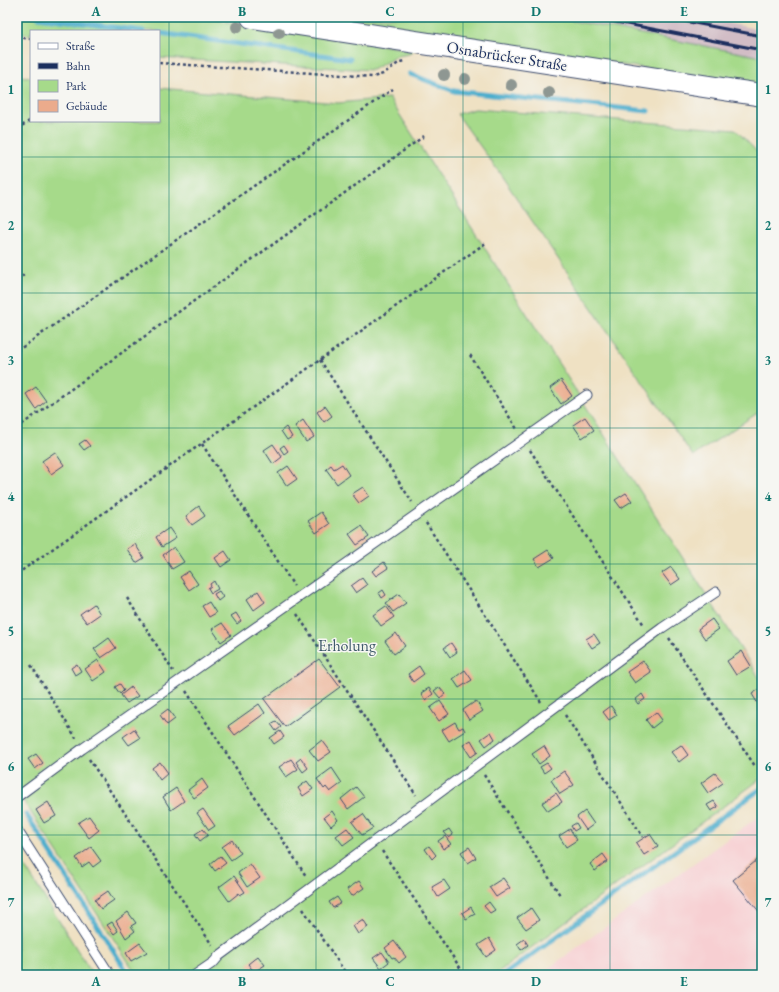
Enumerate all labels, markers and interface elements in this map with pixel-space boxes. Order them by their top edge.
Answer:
text: A [90,3,101,20]
text: B [238,3,246,20]
text: C [385,3,395,20]
text: D [531,3,541,20]
text: E [680,3,688,20]
legend [30,30,160,122]
street label: Osnabrücker Straße [445,36,569,76]
text: Straße [66,38,95,54]
text: Bahn [66,58,91,74]
text: Park [66,78,87,94]
text: 1 [8,81,15,98]
text: 1 [765,81,772,98]
text: Gebäude [66,98,108,114]
text: 2 [8,217,15,234]
text: 2 [765,217,772,234]
text: 3 [8,352,15,369]
text: 3 [765,352,772,369]
text: 4 [8,488,15,505]
text: 4 [765,488,772,505]
text: 5 [8,623,14,640]
text: 5 [765,623,771,640]
park label: Erholung [318,635,377,656]
text: 6 [8,758,15,775]
text: 6 [765,758,772,775]
text: 7 [8,894,15,911]
text: 7 [765,894,772,911]
text: A [90,973,101,990]
text: B [238,973,246,990]
text: C [385,973,395,990]
text: D [531,973,541,990]
text: E [680,973,688,990]

